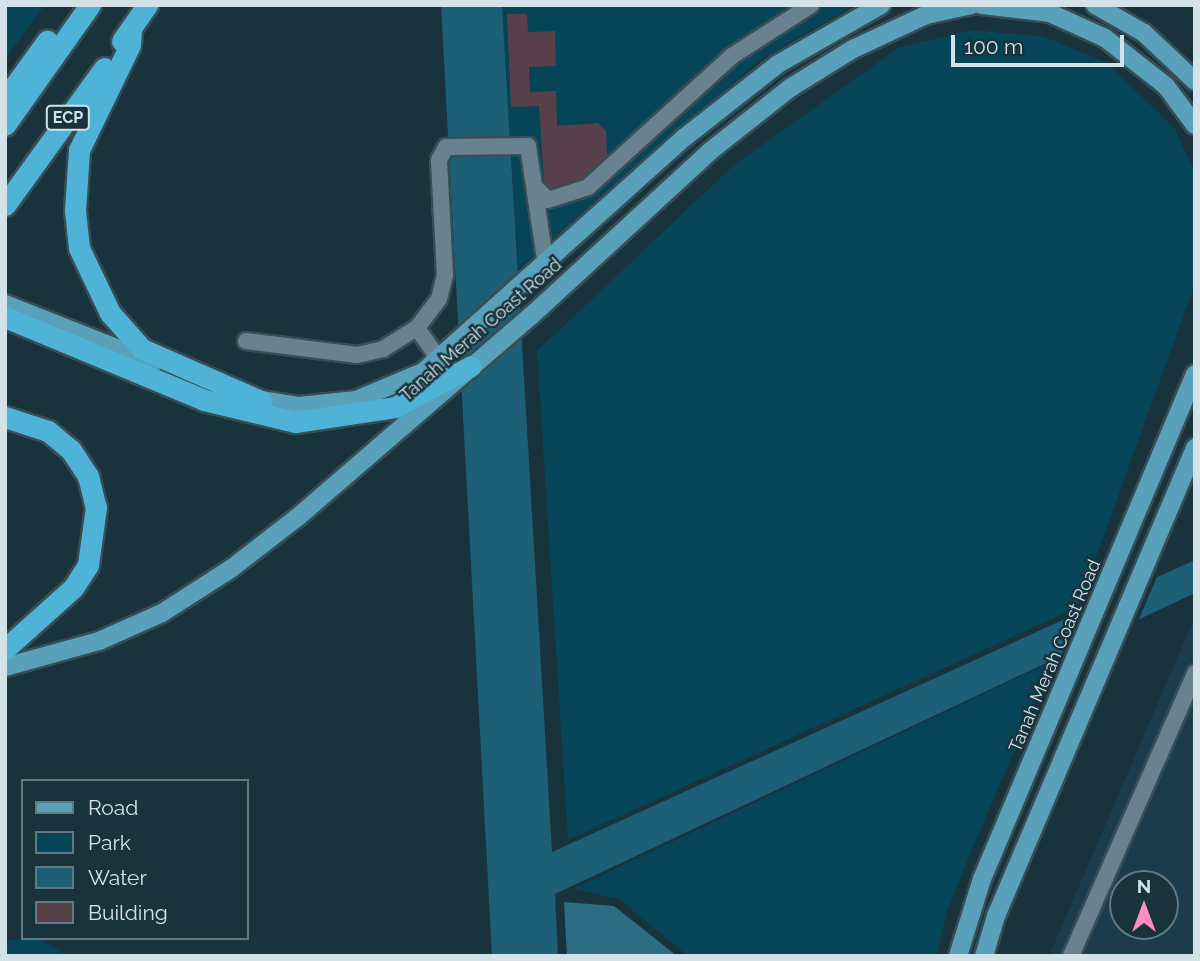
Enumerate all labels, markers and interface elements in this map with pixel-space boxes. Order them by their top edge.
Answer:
scale bar [955,21,1128,65]
text: 100 m [964,34,1023,59]
road number: ECP [45,106,91,130]
street label: Tanah Merah Coast Road [396,254,566,406]
street label: Tanah Merah Coast Road [1005,556,1105,756]
legend [21,779,248,940]
text: Road [88,795,138,820]
text: Park [88,830,131,855]
text: Water [88,865,147,890]
north arrow [1109,870,1179,940]
text: N [1137,875,1151,897]
text: Building [88,900,168,925]

